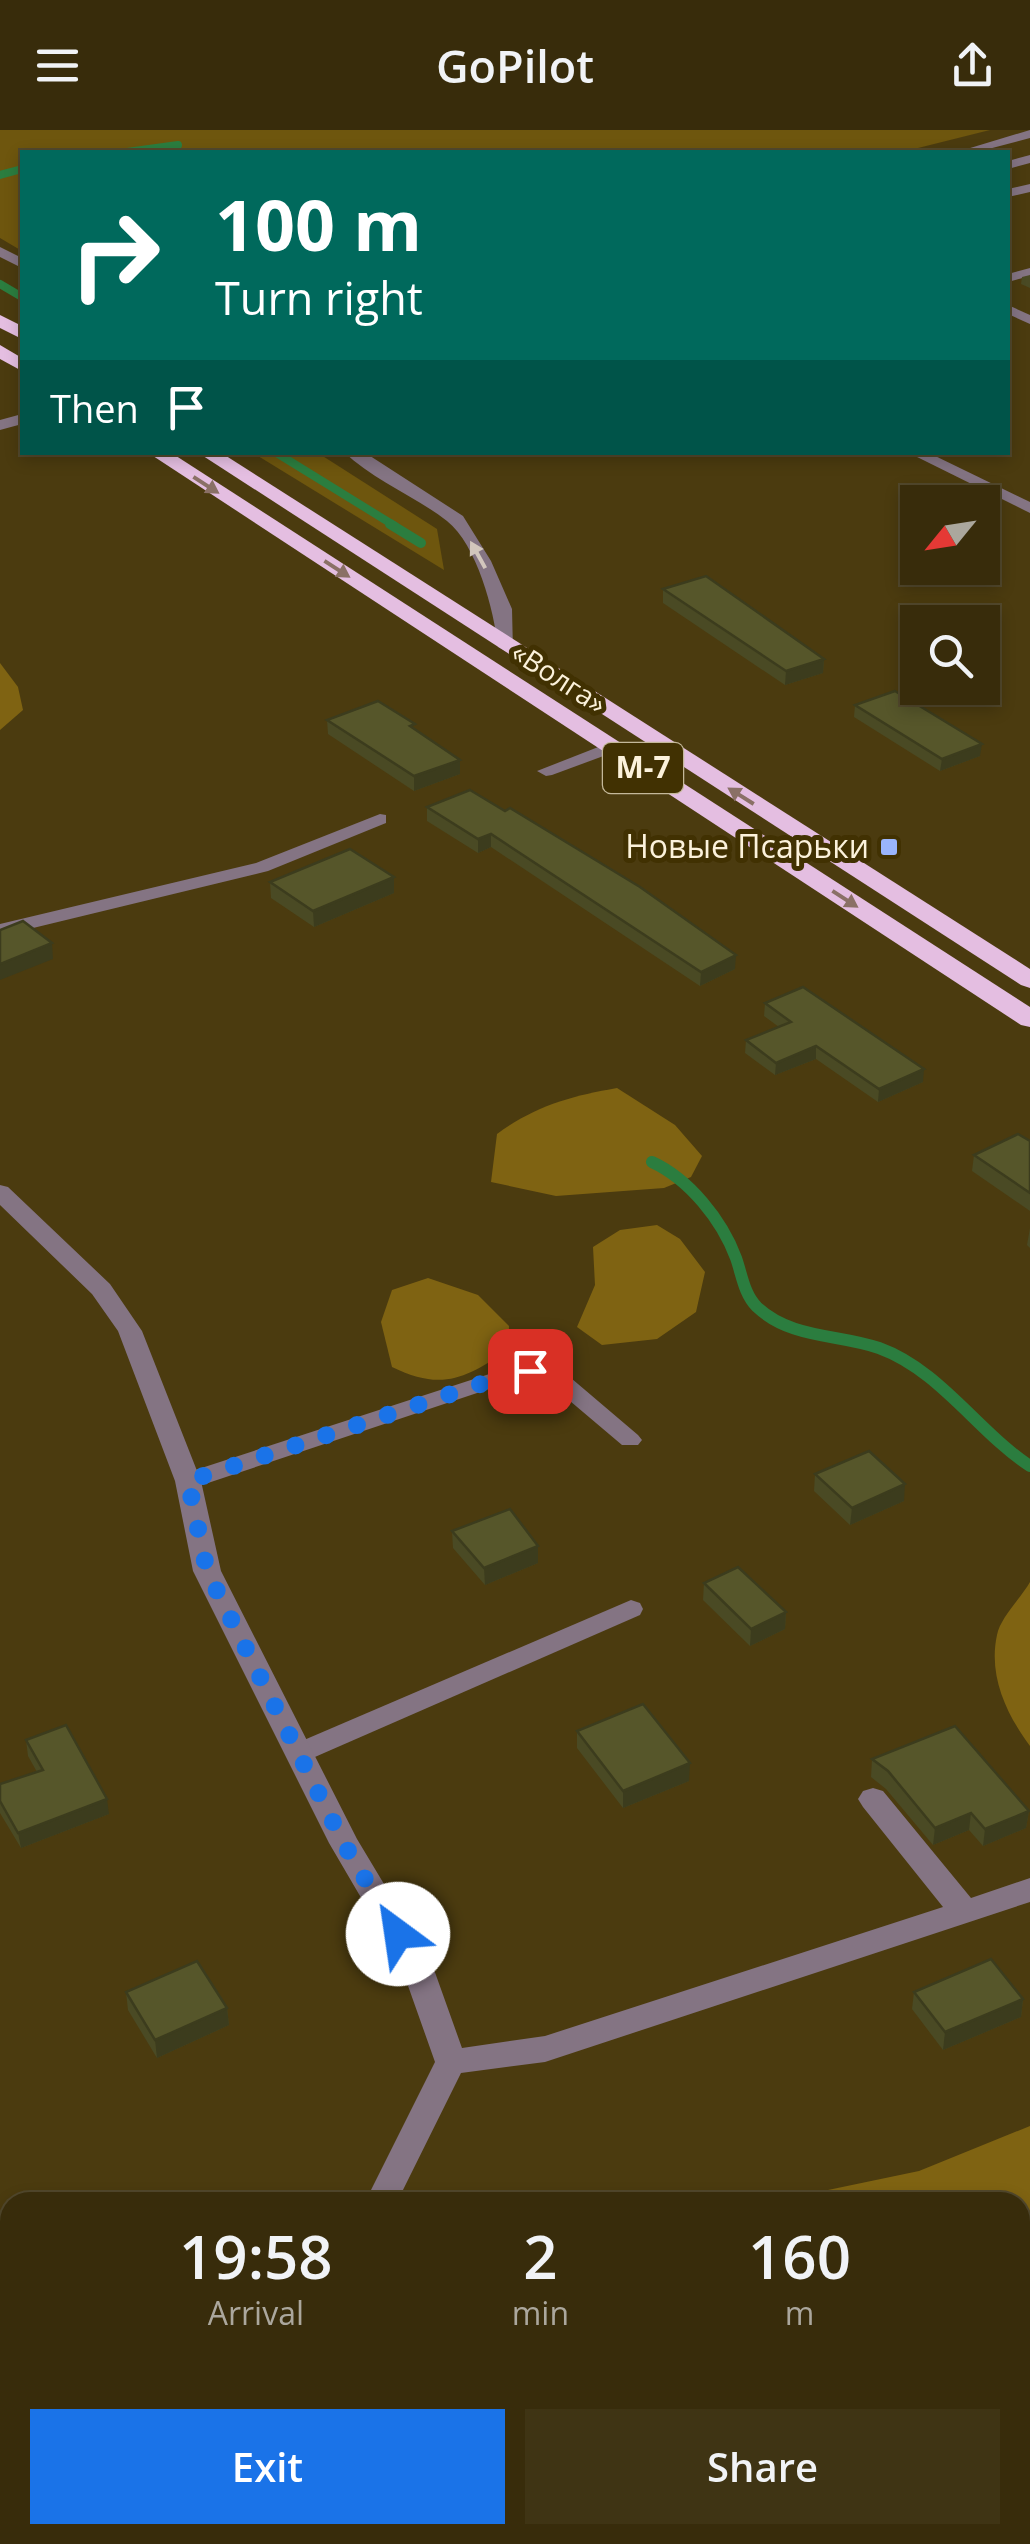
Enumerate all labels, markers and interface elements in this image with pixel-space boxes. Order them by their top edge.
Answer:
text: GoPilot [436,35,594,96]
icon: menu [30,38,85,93]
icon: share [945,38,1000,93]
text: 100 m [215,176,422,272]
icon: right [50,190,180,320]
text: Turn right [215,267,423,328]
icon: arrive [159,380,214,435]
text: Then [50,382,139,434]
one-way arrow [192,475,220,493]
north arrow [900,485,1000,585]
map controls [900,485,1000,705]
one-way arrow [470,541,487,569]
one-way arrow [323,560,351,578]
button: search [900,605,1000,705]
street label: «Волга» [505,632,614,722]
road number: М-7 [603,743,683,793]
one-way arrow [727,787,755,805]
place label: Новые Псарьки [625,824,869,867]
marker: Новые Псарьки [878,836,900,858]
one-way arrow [831,889,858,907]
pin [488,1329,573,1414]
icon: arrive [503,1344,558,1399]
position arrow [346,1882,450,1986]
text: 19:58 [179,2215,333,2297]
text: 2 [523,2215,558,2297]
text: 160 [748,2215,851,2297]
text: Arrival [208,2291,304,2334]
text: min [512,2291,569,2334]
text: m [785,2291,814,2334]
button: Exit [30,2409,505,2524]
button: Share [525,2409,1000,2524]

